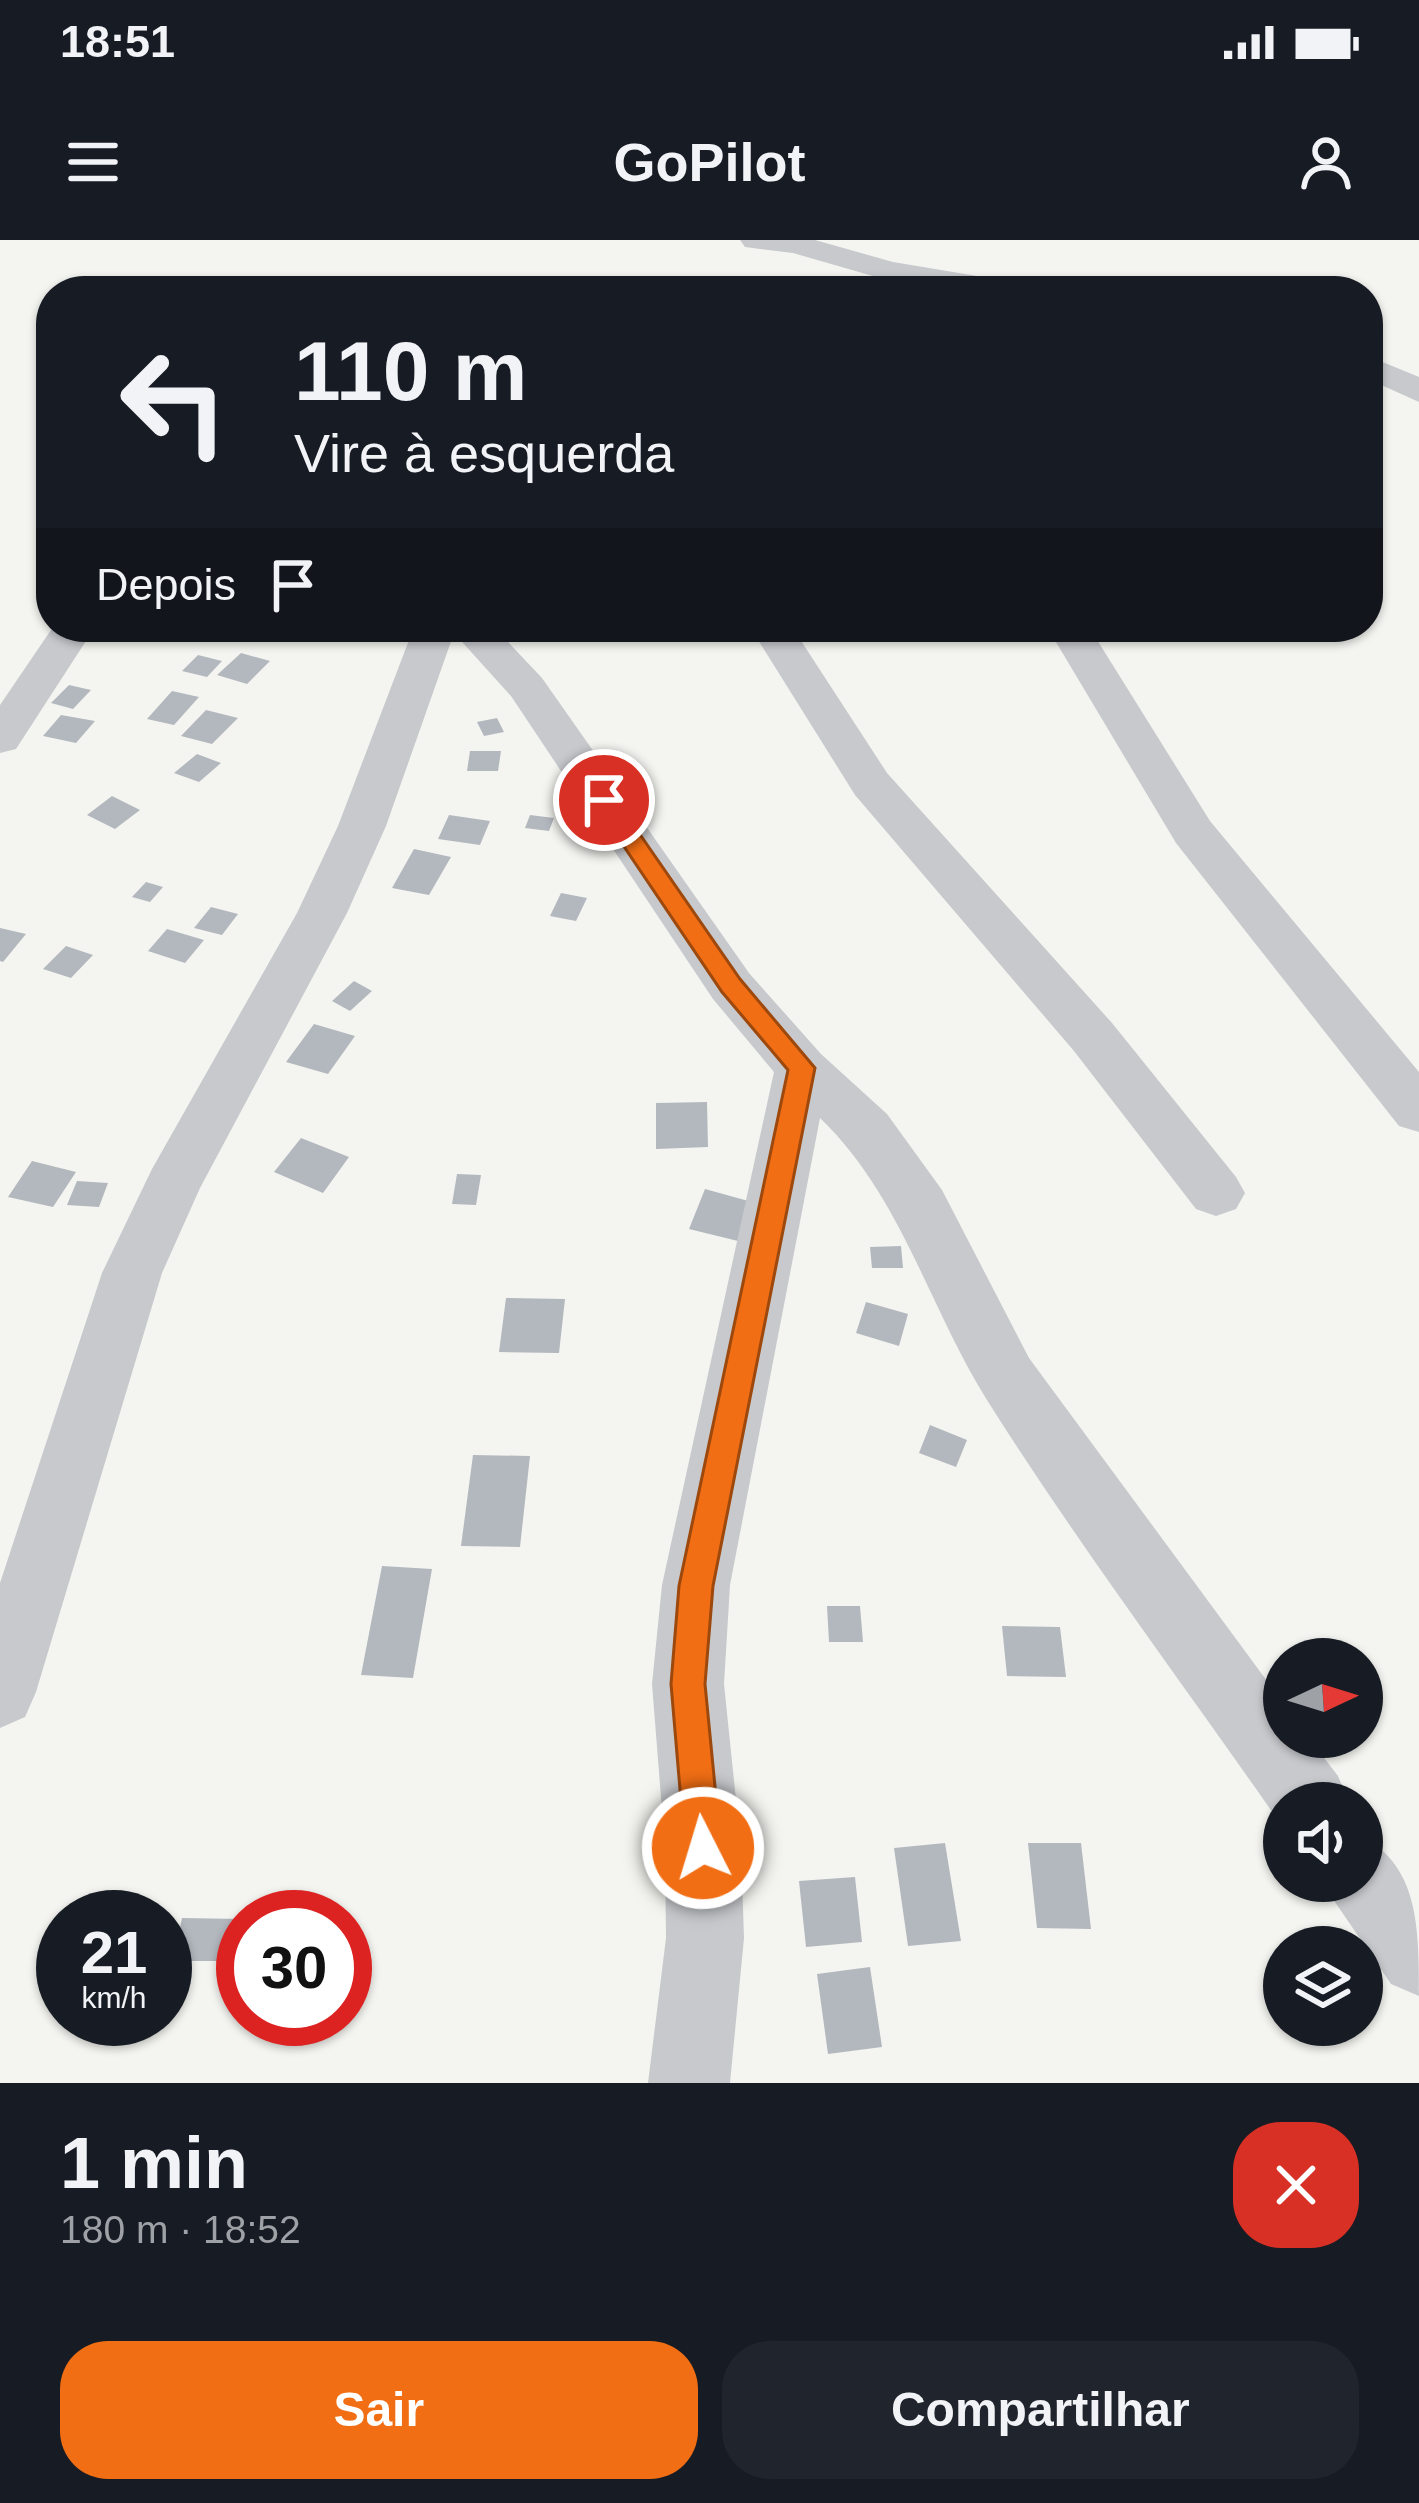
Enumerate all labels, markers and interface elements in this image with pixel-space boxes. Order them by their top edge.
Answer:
text: 18:51 [60,16,175,67]
icon: menu [60,129,126,195]
icon: person [1293,129,1359,195]
text: GoPilot [614,132,805,192]
icon: left [96,324,252,480]
text: 110 m [294,324,528,418]
text: Vire à esquerda [294,423,674,483]
icon: arrive [260,552,326,618]
text: Depois [96,559,236,610]
pin [553,749,655,851]
icon: arrive [571,767,637,833]
north arrow [1263,1638,1383,1758]
map controls [1263,1638,1383,2046]
button: sound [1263,1782,1383,1902]
position arrow [640,1785,766,1911]
speed limit sign: 30 [216,1890,372,2046]
text: 21 [81,1919,147,1986]
button: layers [1263,1926,1383,2046]
text: km/h [81,1981,147,2014]
button: close [1233,2122,1359,2248]
text: 1 min [60,2123,248,2203]
text: 180 m · 18:52 [60,2208,301,2251]
button: Sair [60,2341,698,2479]
button: Compartilhar [722,2341,1359,2479]

